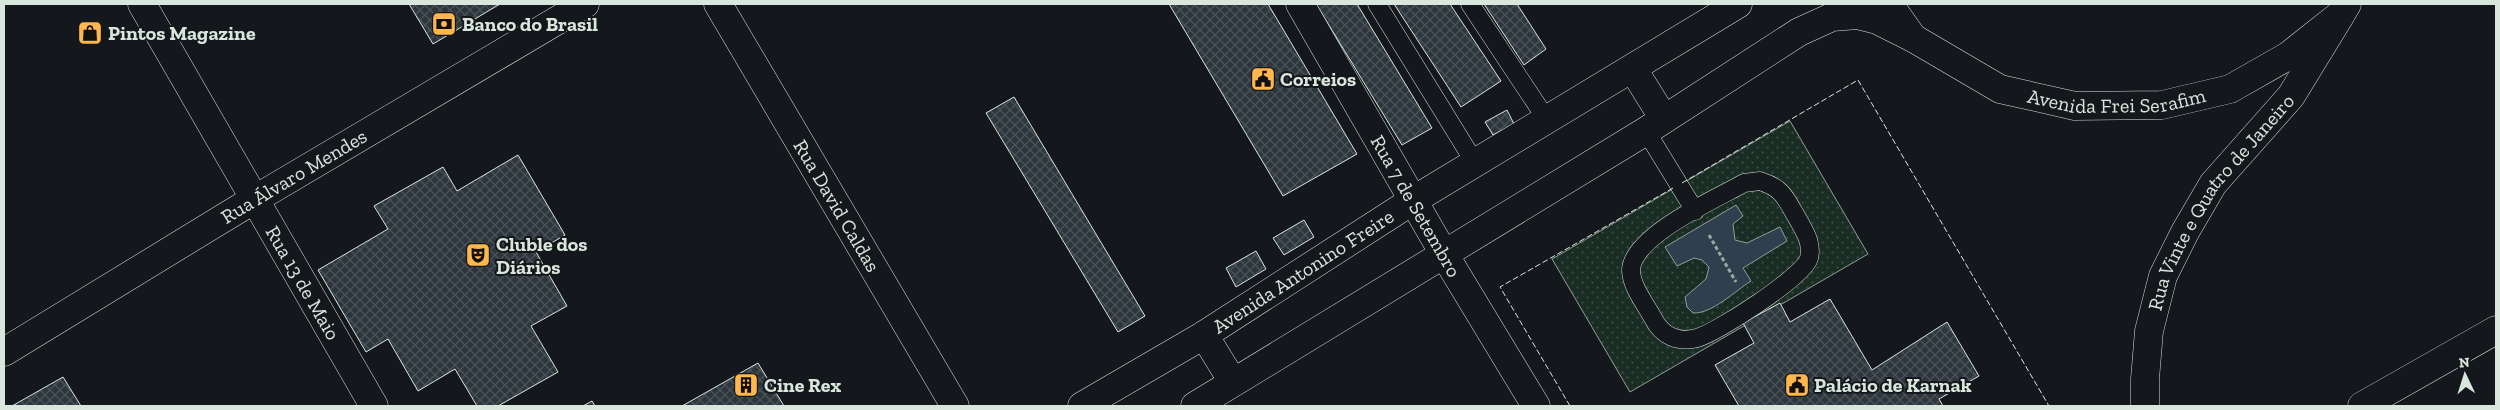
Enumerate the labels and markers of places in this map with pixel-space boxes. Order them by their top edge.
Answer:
bank icon: Banco do Brasil [431,11,457,37]
place label: Banco do Brasil [462,12,598,36]
shop icon: Pintos Magazine [77,20,103,46]
place label: Pintos Magazine [108,21,256,45]
public building icon: Correios [1250,66,1276,92]
place label: Correios [1280,67,1356,91]
place label: Cluble dos Diários [496,232,587,279]
theatre icon: Cluble dos Diários [465,242,491,268]
building icon: Cine Rex [733,372,759,398]
public building icon: Palácio de Karnak [1784,372,1810,398]
place label: Cine Rex [764,373,841,397]
place label: Palácio de Karnak [1814,373,1972,397]

